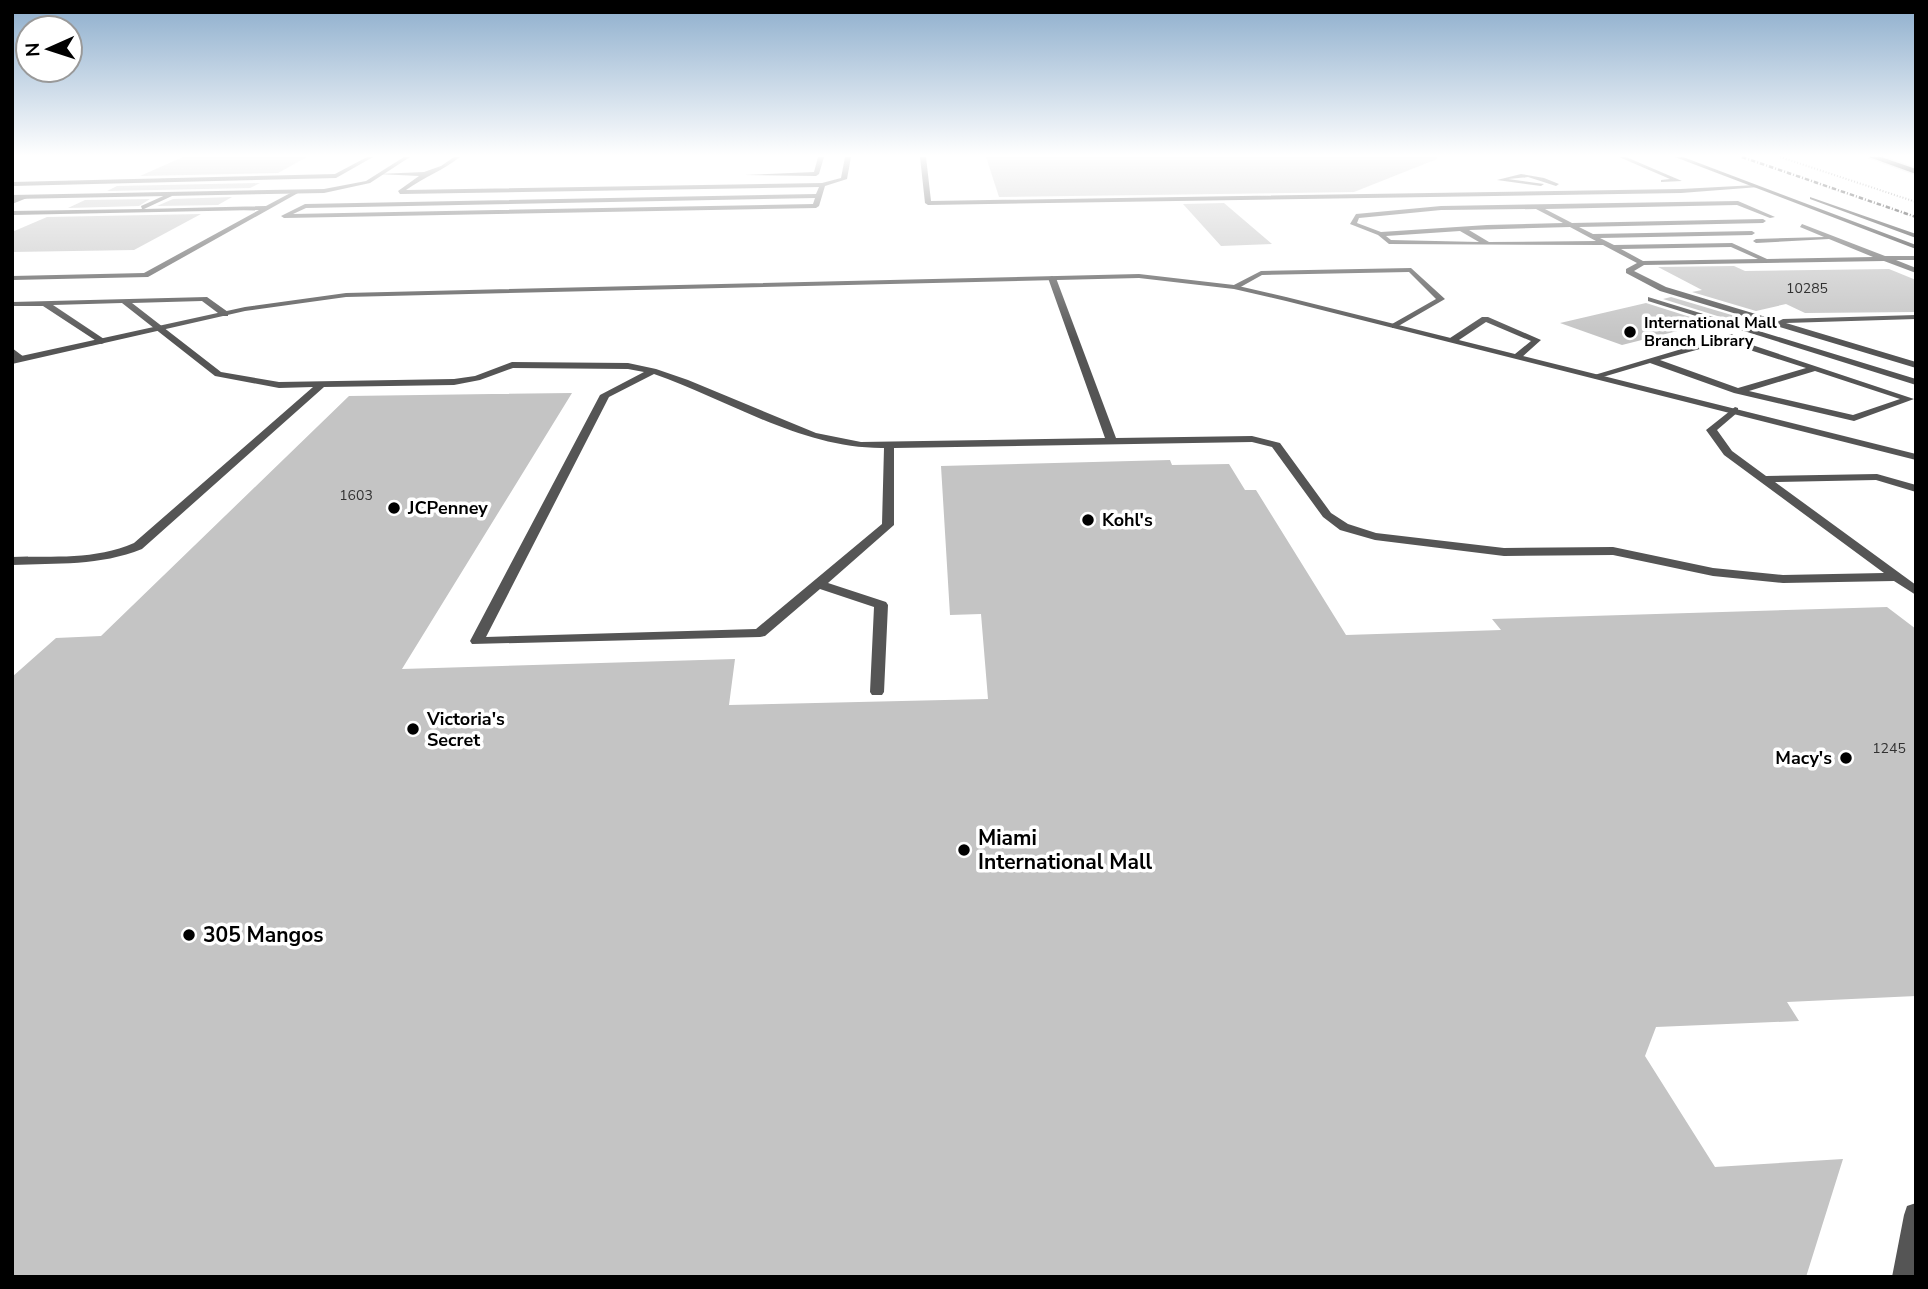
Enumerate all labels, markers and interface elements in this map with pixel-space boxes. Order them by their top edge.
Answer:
north arrow [14,14,84,84]
text: N [20,42,46,58]
house number: 10285 [1786,279,1828,298]
place label: International Mall Branch Library [1644,312,1777,352]
marker: International Mall Branch Library [1622,324,1638,340]
house number: 1603 [339,486,373,505]
place label: JCPenney [407,496,488,520]
marker: JCPenney [386,500,402,516]
place label: Kohl's [1102,508,1153,532]
marker: Kohl's [1080,512,1096,528]
place label: Victoria's Secret [426,707,505,752]
marker: Victoria's Secret [405,721,421,737]
house number: 1245 [1872,739,1906,758]
place label: Macy's [1775,746,1832,770]
marker: Macy's [1838,750,1854,766]
place label: Miami International Mall [978,824,1153,876]
marker: Miami International Mall [956,842,972,858]
place label: 305 Mangos [203,921,324,949]
marker: 305 Mangos [181,927,197,943]

